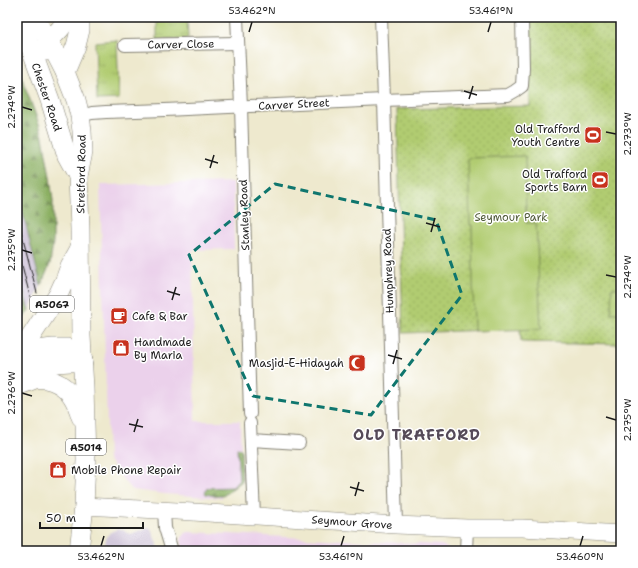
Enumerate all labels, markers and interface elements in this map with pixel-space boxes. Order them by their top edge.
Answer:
text: 53.462°N [228,4,276,17]
text: 53.461°N [469,4,513,17]
street label: Carver Close [147,36,215,53]
street label: Chester Road [28,61,65,134]
text: 2.274°W [5,85,18,129]
street label: Carver Street [258,95,330,114]
text: 2.273°W [621,112,634,156]
place label: Old Trafford Youth Centre [511,122,580,150]
sports icon: Old Trafford Youth Centre [583,125,603,145]
street label: Stretford Road [73,134,90,214]
place label: Old Trafford Sports Barn [522,167,587,195]
sports icon: Old Trafford Sports Barn [590,170,610,190]
street label: Stanley Road [236,179,253,251]
park label: Seymour Park [474,210,548,225]
text: 2.275°W [5,228,18,271]
street label: Humphrey Road [380,228,397,314]
text: 2.274°W [621,255,634,299]
road number: A5067 [30,296,74,312]
cafe icon: Cafe & Bar [109,306,129,326]
place label: Cafe & Bar [132,309,188,324]
place label: Handmade By Maria [134,335,192,363]
shop icon: Handmade By Maria [111,338,131,358]
mosque icon: Masjid-E-Hidayah [347,353,367,373]
place label: Masjid-E-Hidayah [249,356,344,371]
text: 2.276°W [5,371,18,415]
text: 2.275°W [621,398,634,441]
district label: OLD TRAFFORD [353,425,481,445]
road number: A5014 [66,439,106,455]
shop icon: Mobile Phone Repair [48,460,68,480]
place label: Mobile Phone Repair [71,463,182,478]
scale bar [40,504,143,530]
text: 50 m [46,510,76,526]
street label: Seymour Grove [311,512,393,533]
text: 53.462°N [77,550,125,563]
text: 53.461°N [319,550,363,563]
text: 53.460°N [556,550,604,563]

